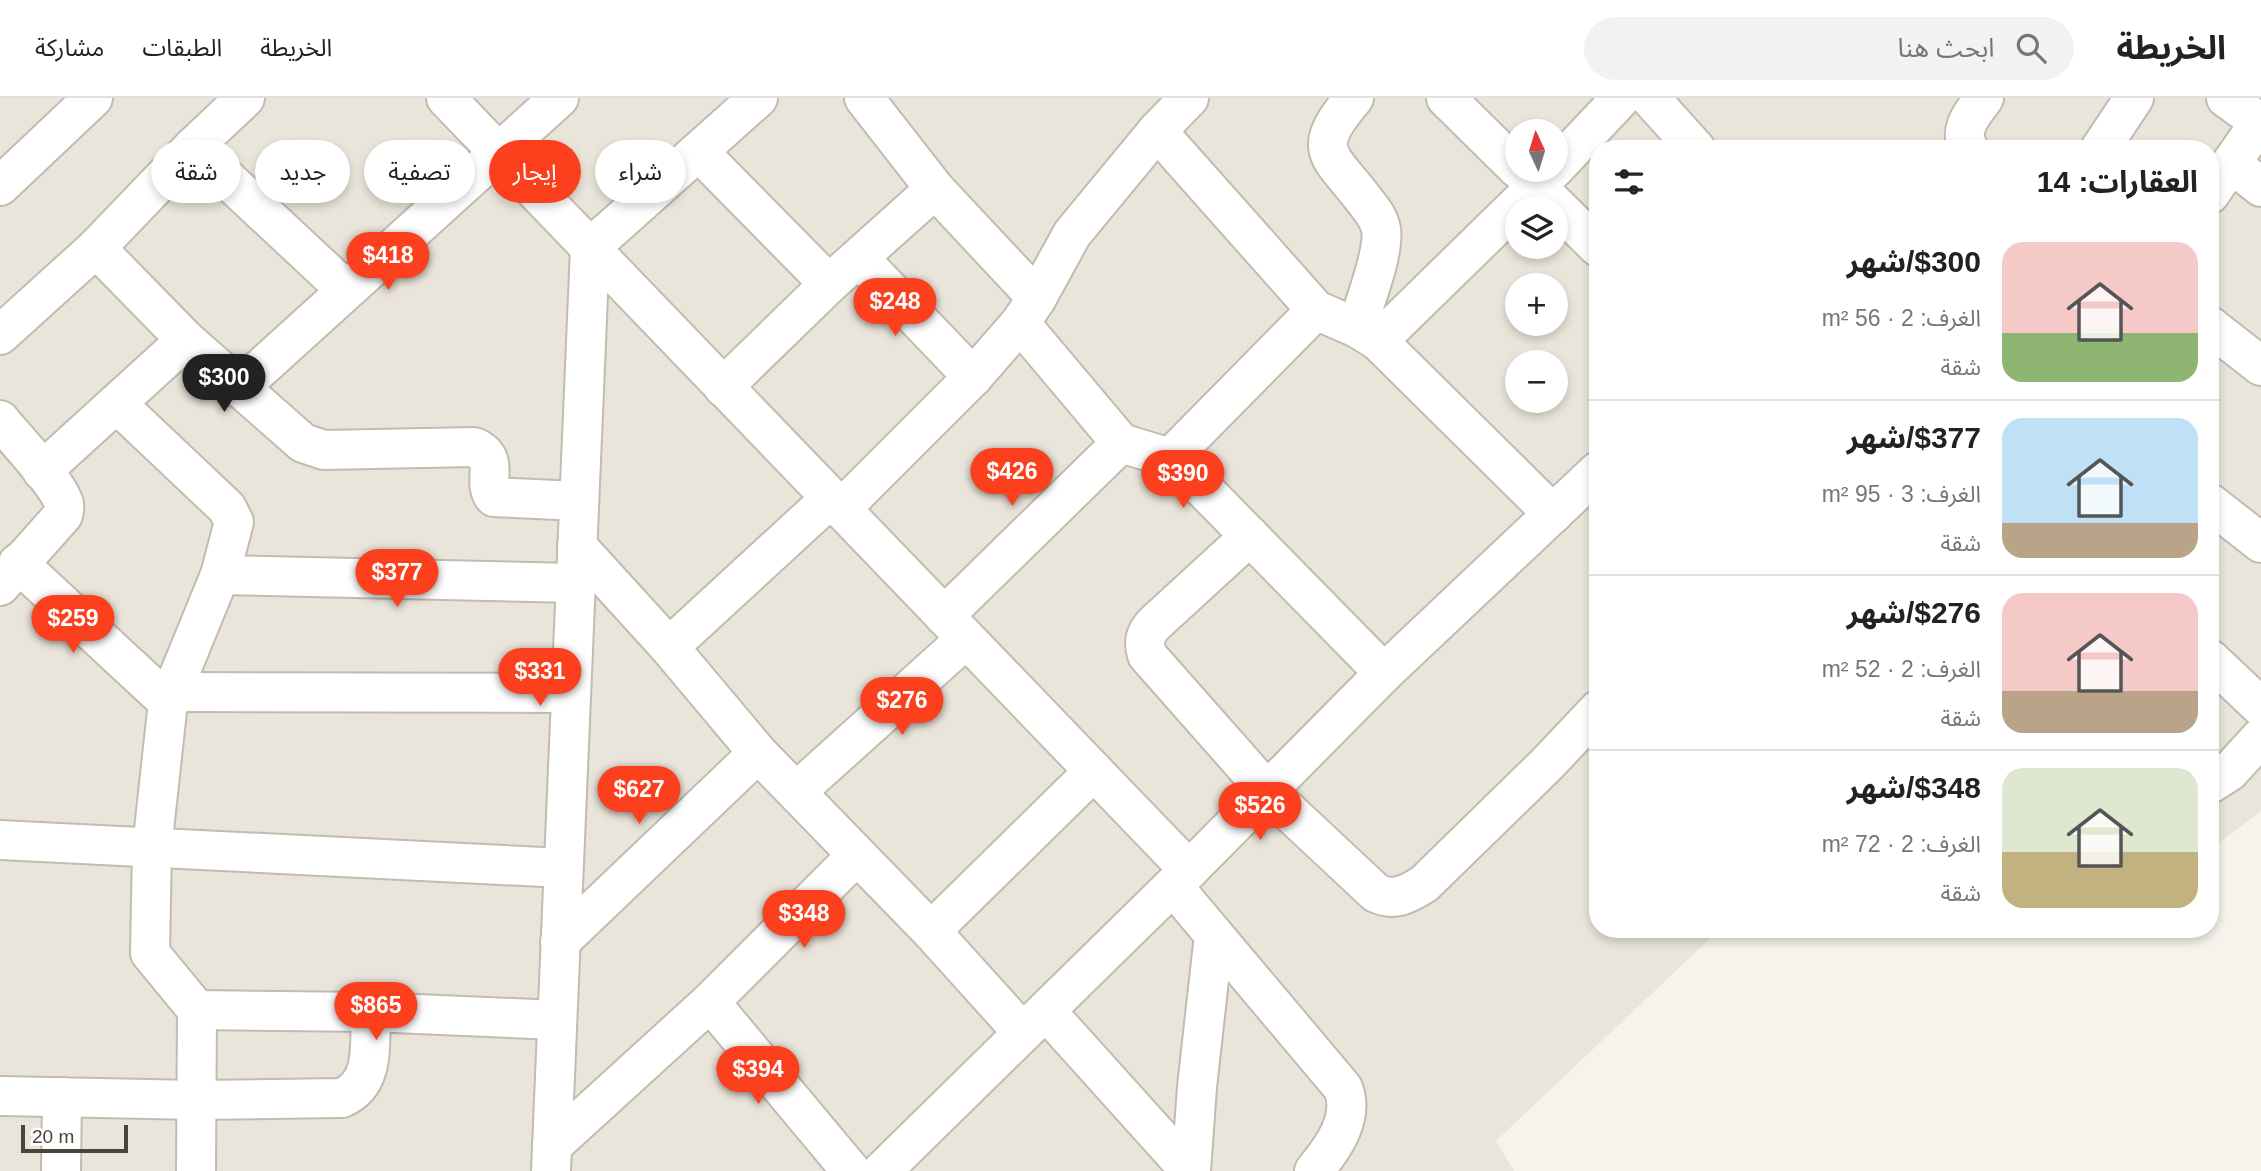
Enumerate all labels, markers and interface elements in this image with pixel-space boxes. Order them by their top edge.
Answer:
search box [1584,17,2074,80]
icon: search [2012,29,2050,67]
text: الخريطة [2116,29,2226,66]
text: ابحث هنا [1898,33,1994,63]
text: مشاركة [35,34,104,61]
text: الطبقات [142,34,222,61]
text: الخريطة [260,34,332,61]
north arrow [1505,119,1568,182]
map controls [1505,119,1568,413]
chip: شقة [151,140,241,203]
chip: جديد [255,140,350,203]
chip: تصفية [364,140,475,203]
chip: إيجار [489,140,581,203]
chip: شراء [595,140,686,203]
icon: filters [1610,163,1648,201]
text: العقارات: 14 [2037,165,2198,198]
button: layers [1505,196,1568,259]
pin: $418 [347,232,429,292]
text: $418 [362,242,414,268]
text: $300/شهر [1847,245,1981,278]
icon: home [2058,270,2142,354]
button: + [1505,273,1568,336]
pin: $248 [854,278,936,338]
text: $248 [869,288,921,314]
text: الغرف: 2 · 56 m² [1822,305,1981,331]
button: − [1505,350,1568,413]
pin: $300 [183,354,265,414]
text: شقة [1940,354,1981,380]
text: $300 [198,364,250,390]
text: $377/شهر [1847,421,1981,454]
icon: home [2058,446,2142,530]
pin: $426 [971,448,1053,508]
pin: $390 [1142,450,1224,510]
text: $426 [986,458,1038,484]
text: $390 [1157,460,1209,486]
text: الغرف: 3 · 95 m² [1822,481,1981,507]
text: شقة [1940,530,1981,556]
pin: $377 [356,550,438,609]
text: $377 [371,559,423,585]
pin: $259 [32,596,114,655]
text: $276/شهر [1847,596,1981,629]
text: $259 [47,605,99,631]
icon: home [2058,621,2142,705]
pin: $331 [499,648,581,708]
text: الغرف: 2 · 52 m² [1822,656,1981,682]
text: $331 [514,658,566,684]
pin: $276 [861,678,943,737]
text: $276 [876,687,928,713]
text: شقة [1940,705,1981,731]
pin: $627 [598,766,680,826]
text: $348/شهر [1847,771,1981,804]
text: $627 [613,776,665,802]
pin: $526 [1219,782,1301,842]
text: $526 [1234,792,1286,818]
icon: home [2058,796,2142,880]
text: الغرف: 2 · 72 m² [1822,831,1981,857]
text: شقة [1940,880,1981,906]
pin: $348 [763,890,845,950]
text: $348 [778,900,830,926]
pin: $865 [335,982,417,1042]
text: $865 [350,992,402,1018]
pin: $394 [717,1046,799,1106]
text: $394 [732,1056,784,1082]
scale bar [21,1122,128,1154]
text: 20 m [32,1126,74,1147]

